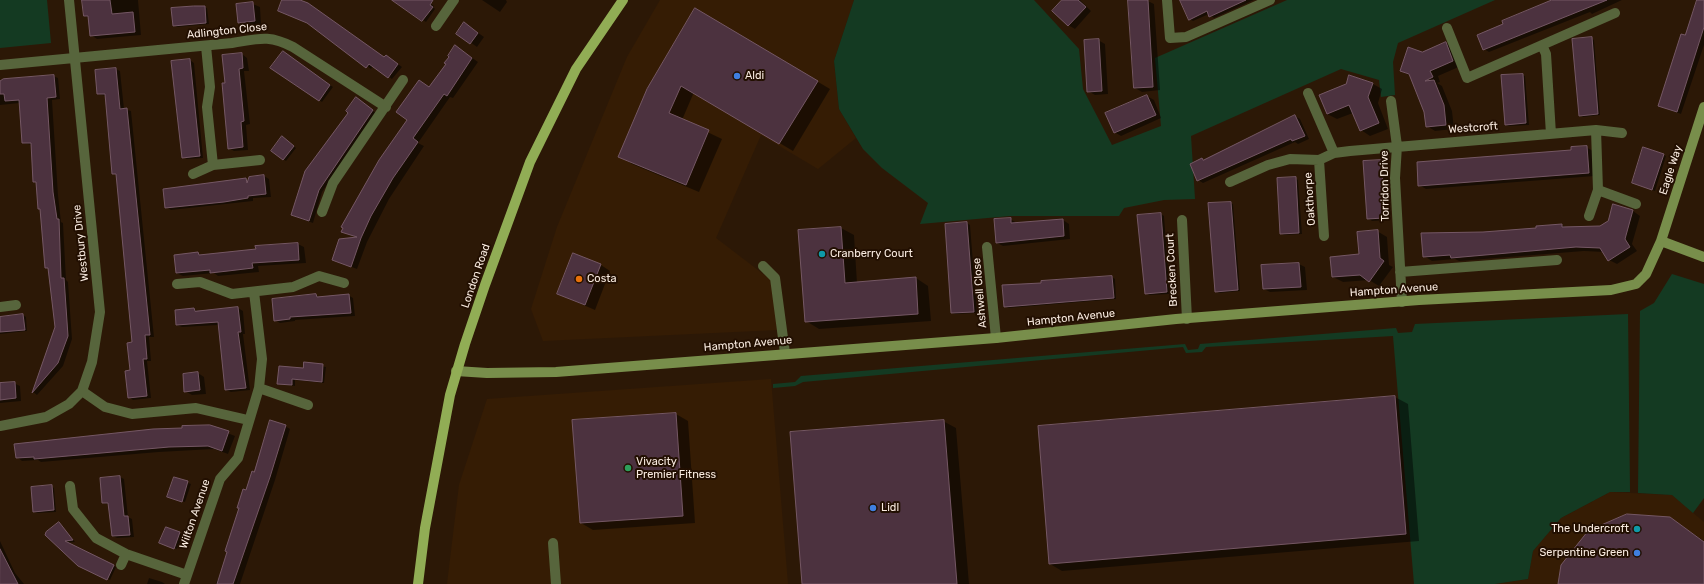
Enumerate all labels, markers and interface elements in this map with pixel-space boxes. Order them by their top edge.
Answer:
street label: Adlington Close [186,20,268,42]
place label: Aldi [745,69,764,83]
marker: Aldi [732,71,742,81]
street label: Westcroft [1448,120,1498,136]
street label: Eagle Way [1657,144,1685,196]
street label: Torridon Drive [1378,150,1392,222]
street label: Oakthorpe [1302,172,1318,226]
street label: Westbury Drive [70,204,92,282]
street label: Brecken Court [1163,233,1181,307]
street label: London Road [459,242,493,310]
place label: Cranberry Court [830,247,913,261]
marker: Cranberry Court [817,249,827,259]
street label: Ashwell Close [970,257,990,329]
place label: Costa [587,272,617,286]
marker: Costa [574,274,584,284]
street label: Hampton Avenue [1349,280,1439,300]
street label: Hampton Avenue [1026,307,1116,329]
street label: Hampton Avenue [703,334,793,354]
place label: Vivacity Premier Fitness [636,455,716,481]
marker: Vivacity Premier Fitness [623,463,633,473]
street label: Wilton Avenue [177,478,213,550]
place label: Lidl [881,501,899,515]
marker: Lidl [868,503,878,513]
place label: The Undercroft [1551,522,1629,536]
marker: The Undercroft [1632,524,1642,534]
place label: Serpentine Green [1539,546,1629,560]
marker: Serpentine Green [1632,548,1642,558]

